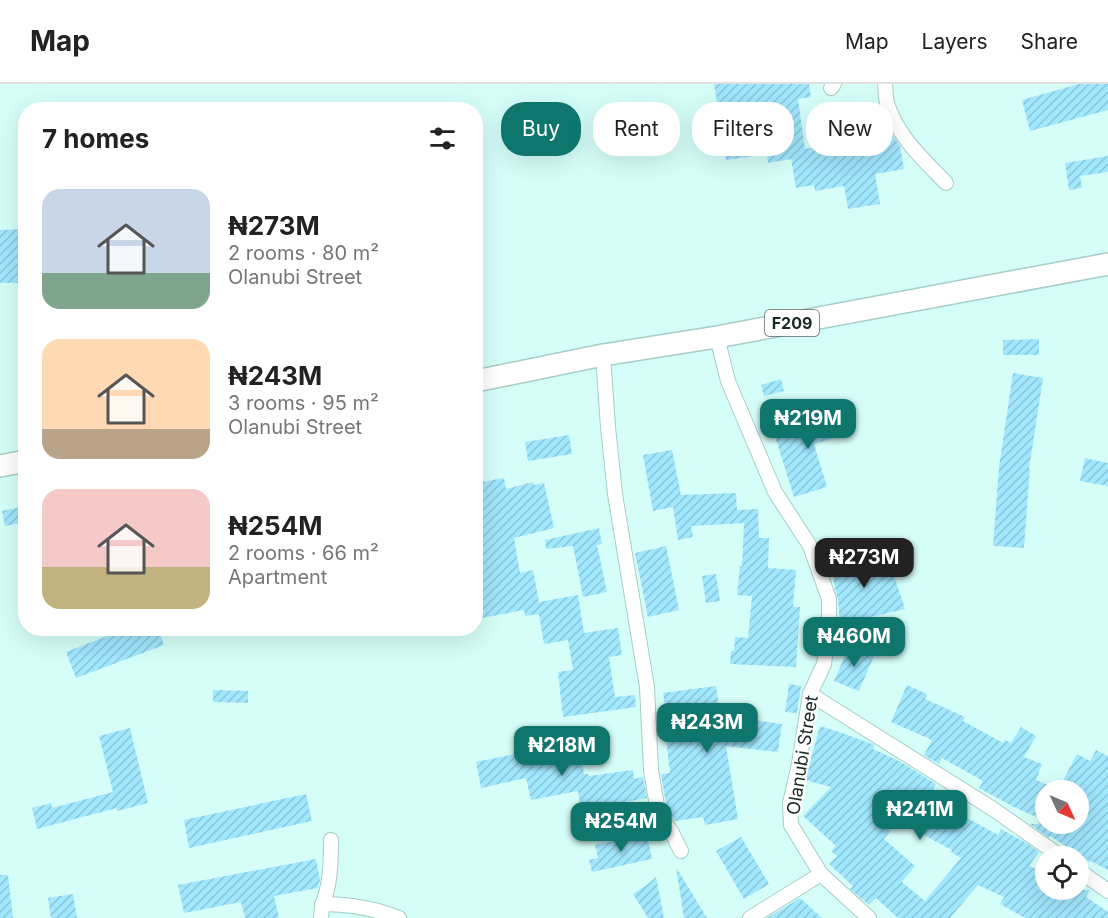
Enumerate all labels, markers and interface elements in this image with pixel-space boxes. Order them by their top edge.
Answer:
text: Map [30,24,90,58]
text: Map [845,29,889,54]
text: Layers [922,29,988,54]
text: Share [1021,29,1078,54]
chip: Buy [501,102,581,156]
chip: Rent [593,102,680,156]
chip: Filters [692,102,794,156]
chip: New [806,102,893,156]
icon: filters [426,122,459,155]
text: 7 homes [42,123,149,154]
text: ₦273M [228,210,320,241]
icon: home [90,213,162,285]
text: 2 rooms · 80 m² [228,241,379,265]
text: Olanubi Street [228,265,362,289]
road number: F209 [765,310,819,336]
text: ₦243M [228,360,322,391]
icon: home [90,363,162,435]
text: 3 rooms · 95 m² [228,391,379,415]
pin: ₦219M [766,399,850,450]
text: ₦219M [774,406,842,430]
text: Olanubi Street [228,415,362,439]
text: ₦254M [228,510,323,541]
icon: home [90,513,162,585]
pin: ₦273M [822,538,906,589]
text: 2 rooms · 66 m² [228,541,379,565]
text: ₦273M [829,545,899,569]
text: Apartment [228,565,327,589]
pin: ₦460M [812,617,896,668]
text: ₦460M [817,624,891,648]
street label: Olanubi Street [782,694,822,816]
pin: ₦243M [665,703,749,754]
text: ₦243M [671,710,743,734]
pin: ₦218M [520,726,604,777]
text: ₦218M [528,733,596,757]
north arrow [1035,780,1089,834]
map controls [1035,780,1089,900]
pin: ₦241M [878,790,962,841]
text: ₦241M [886,797,954,821]
pin: ₦254M [579,802,663,853]
text: ₦254M [585,809,657,833]
button: locate [1035,846,1089,900]

